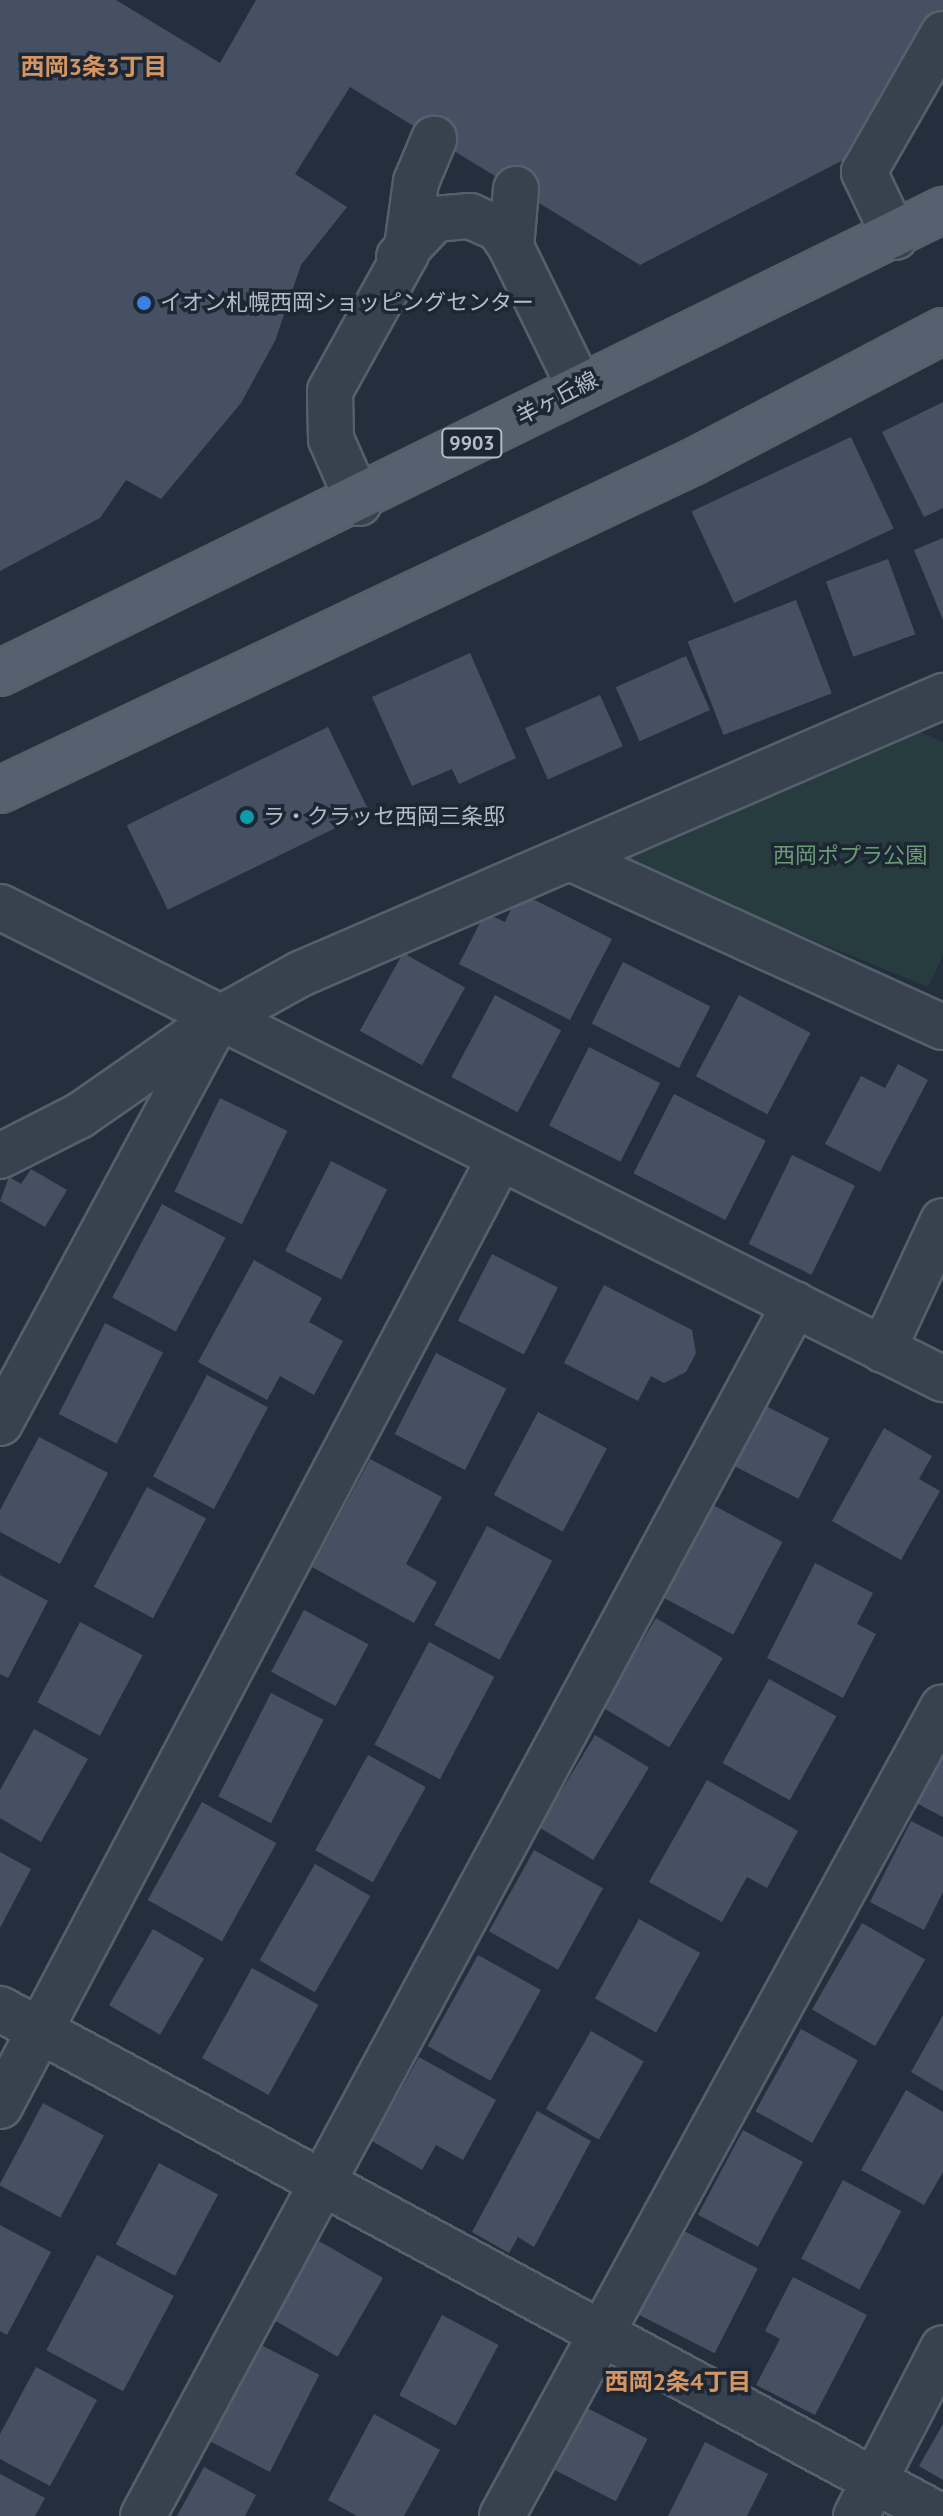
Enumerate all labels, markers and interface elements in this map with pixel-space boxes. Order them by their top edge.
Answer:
district label: 西岡3条3丁目 [20,53,168,81]
place label: イオン札幌西岡ショッピングセンター [160,290,534,316]
marker: イオン札幌西岡ショッピングセンター [135,294,153,312]
street label: 羊ヶ丘線 [512,366,602,430]
road number: 9903 [440,427,504,459]
place label: ラ・クラッセ西岡三条邸 [263,804,505,830]
marker: ラ・クラッセ西岡三条邸 [238,808,256,826]
park label: 西岡ポプラ公園 [773,843,927,869]
district label: 西岡2条4丁目 [604,2368,752,2396]

